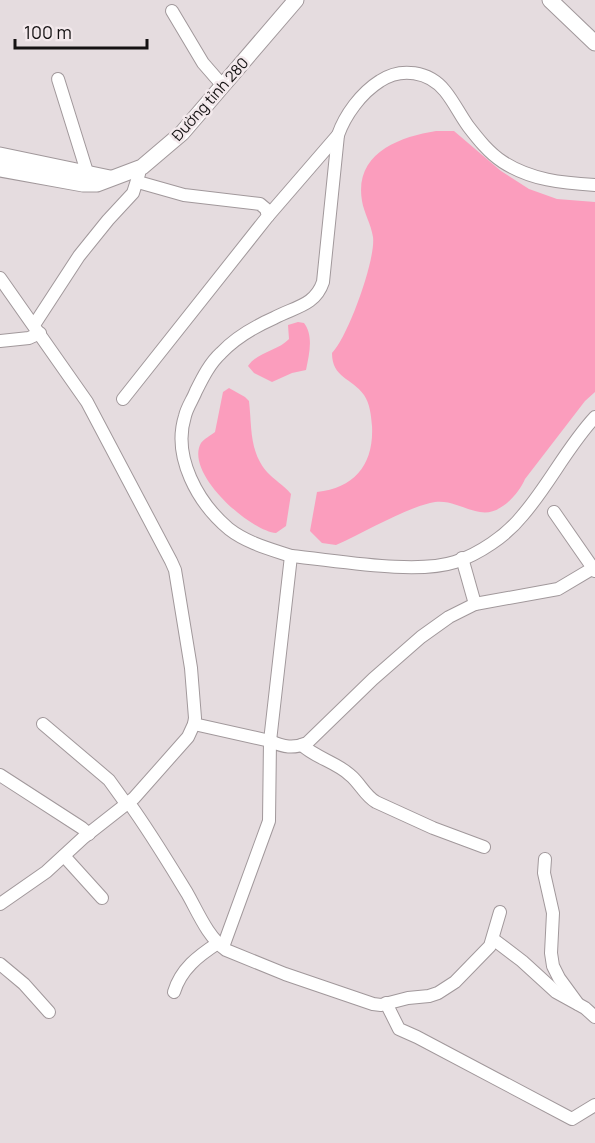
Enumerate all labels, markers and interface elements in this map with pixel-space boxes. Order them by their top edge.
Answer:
scale bar [15,12,147,50]
text: 100 m [24,20,72,44]
street label: Đường tỉnh 280 [167,53,253,145]

